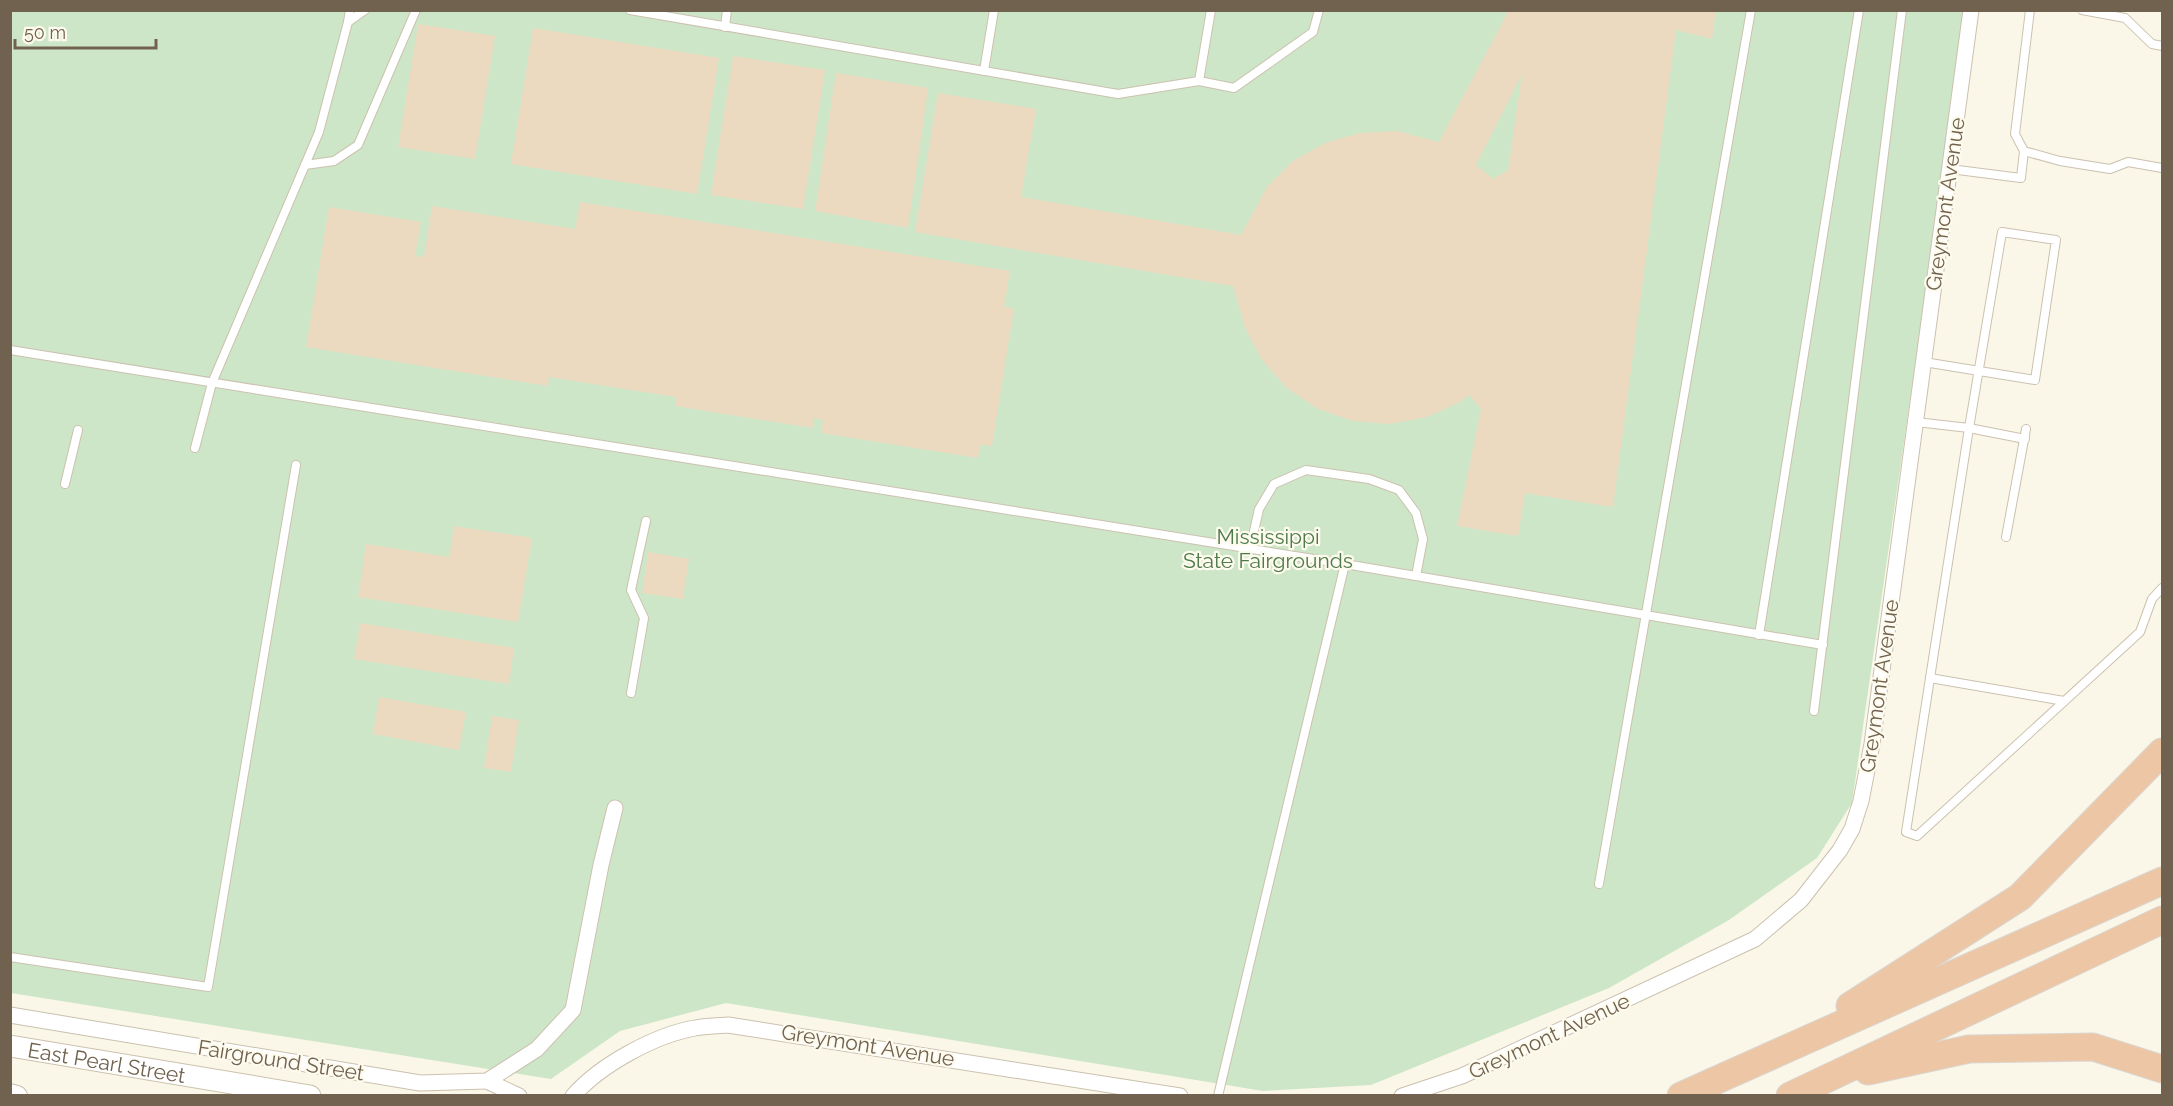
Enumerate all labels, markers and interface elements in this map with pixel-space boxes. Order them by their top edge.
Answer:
scale bar [15,12,156,50]
text: 50 m [24,22,66,43]
street label: Greymont Avenue [1920,116,1970,292]
park label: Mississippi State Fairgrounds [1183,524,1353,573]
street label: Greymont Avenue [1854,598,1904,774]
street label: Greymont Avenue [1464,988,1634,1084]
street label: Greymont Avenue [780,1019,956,1071]
street label: Fairground Street [196,1035,366,1085]
street label: East Pearl Street [26,1037,187,1088]

